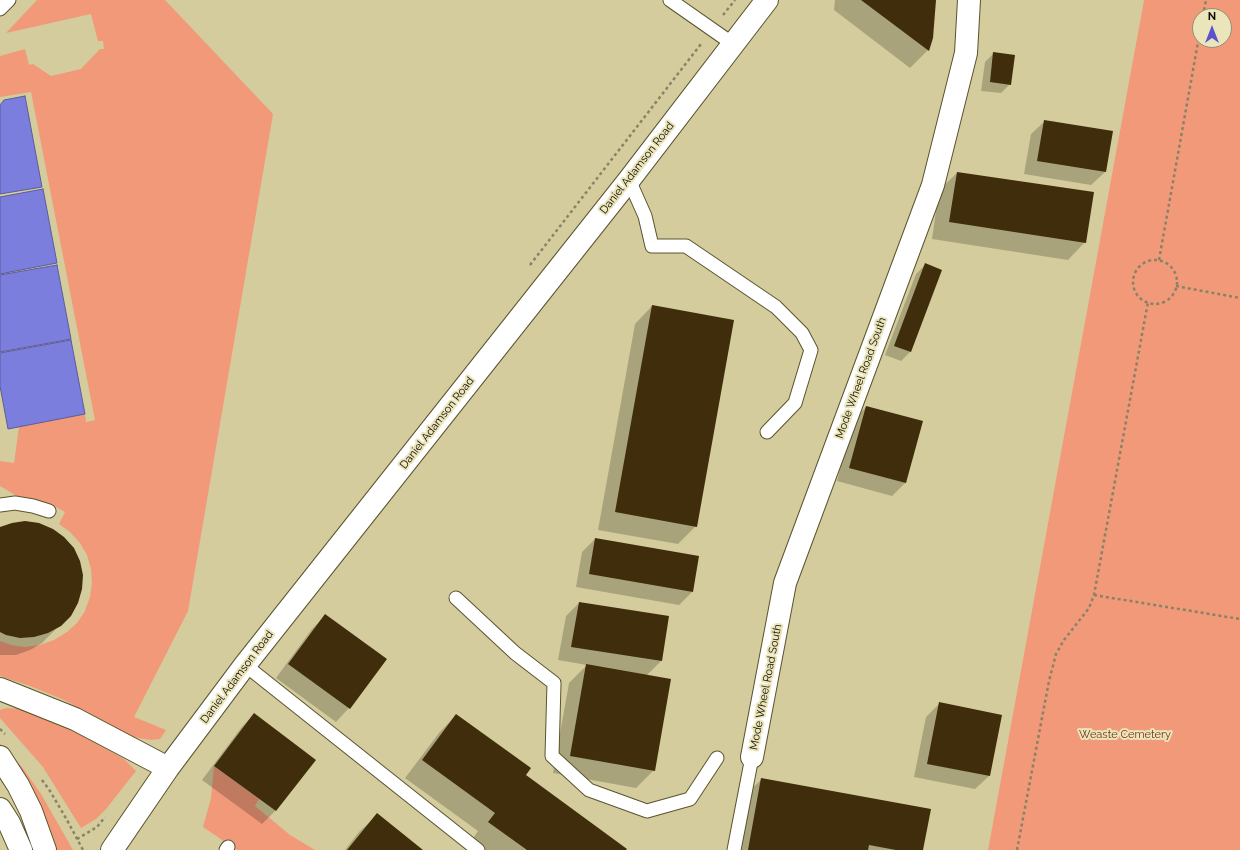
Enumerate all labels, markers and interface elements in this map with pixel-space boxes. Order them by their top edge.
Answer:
north arrow [1192,8,1232,48]
text: N [1208,10,1216,23]
street label: Daniel Adamson Road [597,120,677,216]
street label: Mode Wheel Road South [833,316,889,440]
street label: Daniel Adamson Road [397,375,477,471]
street label: Mode Wheel Road South [747,623,785,751]
street label: Daniel Adamson Road [198,628,276,726]
park label: Weaste Cemetery [1079,728,1171,742]

